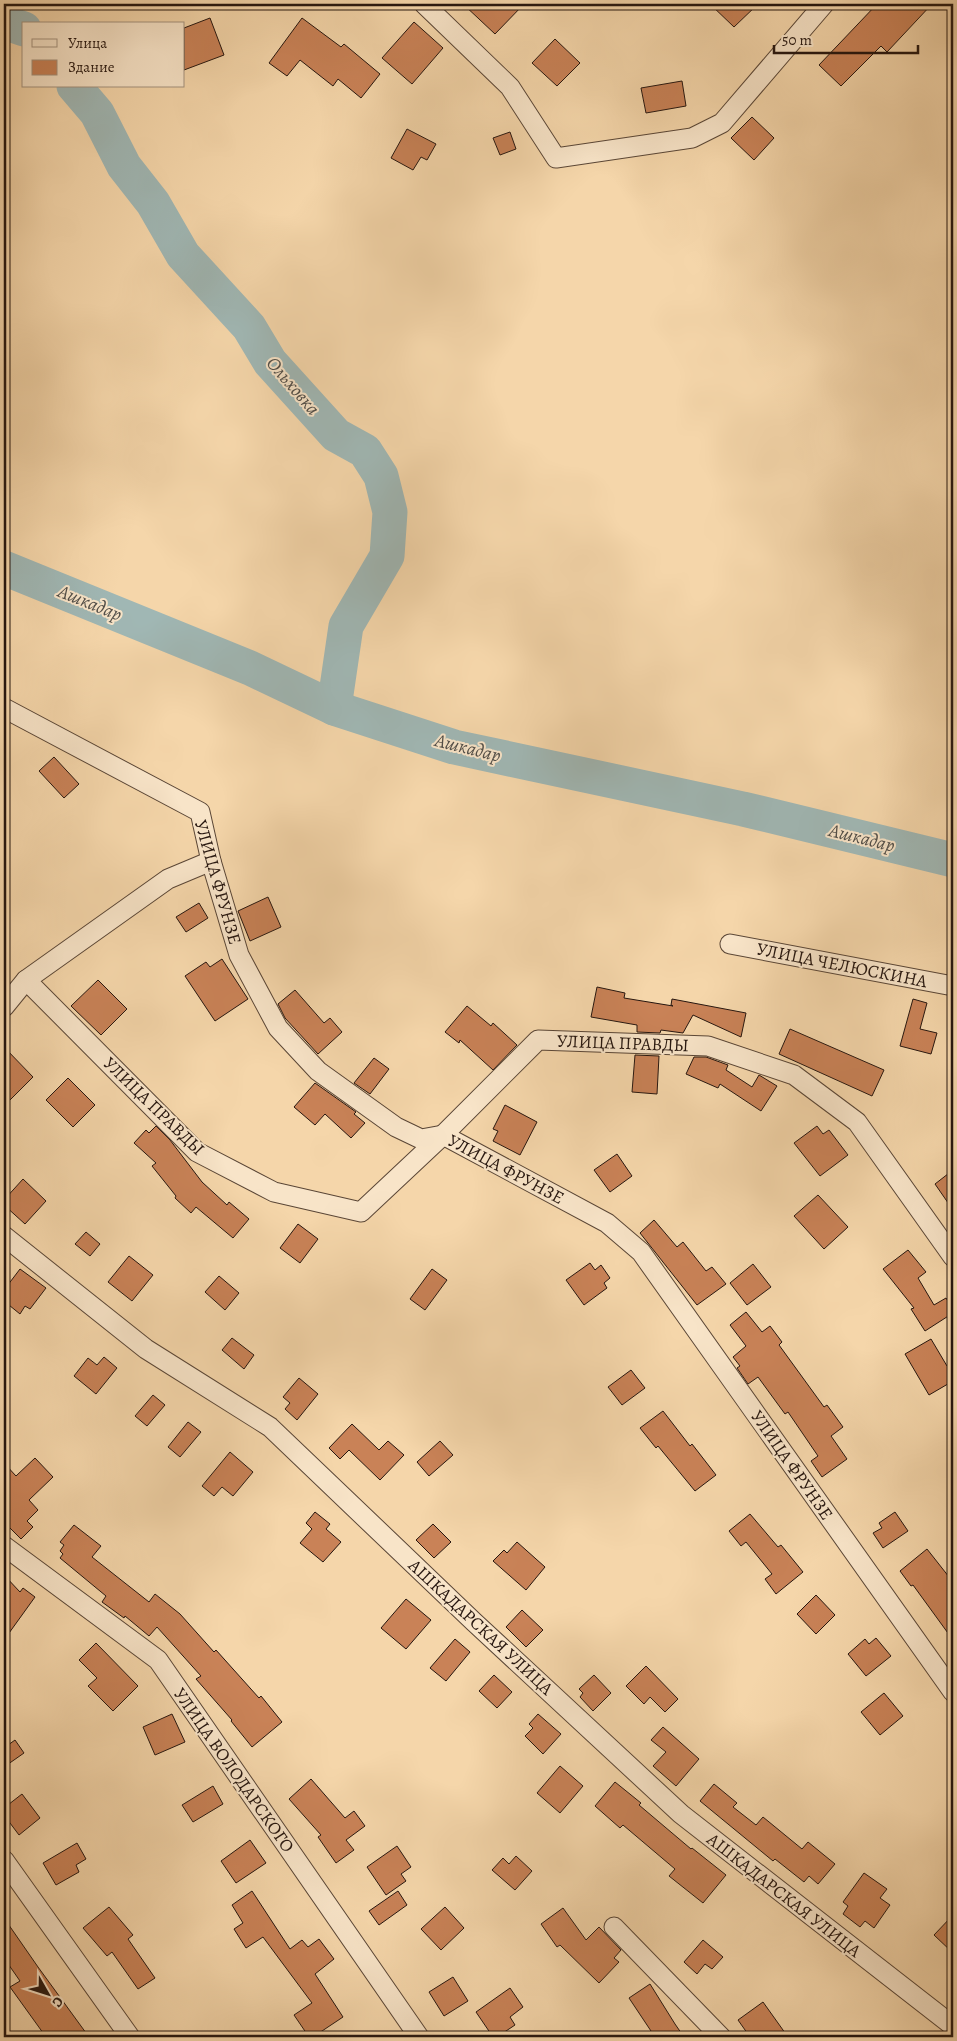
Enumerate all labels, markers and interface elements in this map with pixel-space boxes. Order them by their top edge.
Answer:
legend [22,22,185,88]
scale bar [774,22,918,54]
text: 50 m [782,30,812,50]
text: Улица [68,33,107,53]
text: Здание [68,57,115,77]
water label: Ольховка [260,351,326,421]
water label: Ашкадар [53,578,126,628]
water label: Ашкадар [431,727,504,769]
street label: УЛИЦА ФРУНЗЕ [189,817,247,947]
water label: Ашкадар [825,817,898,859]
street label: УЛИЦА ЧЕЛЮСКИНА [755,937,930,993]
street label: УЛИЦА ПРАВДЫ [557,1029,689,1057]
street label: УЛИЦА ПРАВДЫ [98,1052,210,1160]
street label: УЛИЦА ФРУНЗЕ [444,1128,568,1210]
street label: УЛИЦА ФРУНЗЕ [745,1405,839,1525]
street label: АШКАДАРСКАЯ УЛИЦА [403,1553,559,1701]
street label: УЛИЦА ВОЛОДАРСКОГО [168,1683,300,1857]
street label: АШКАДАРСКАЯ УЛИЦА [701,1827,866,1963]
north arrow [22,1968,72,2018]
text: С [47,1993,68,2011]

